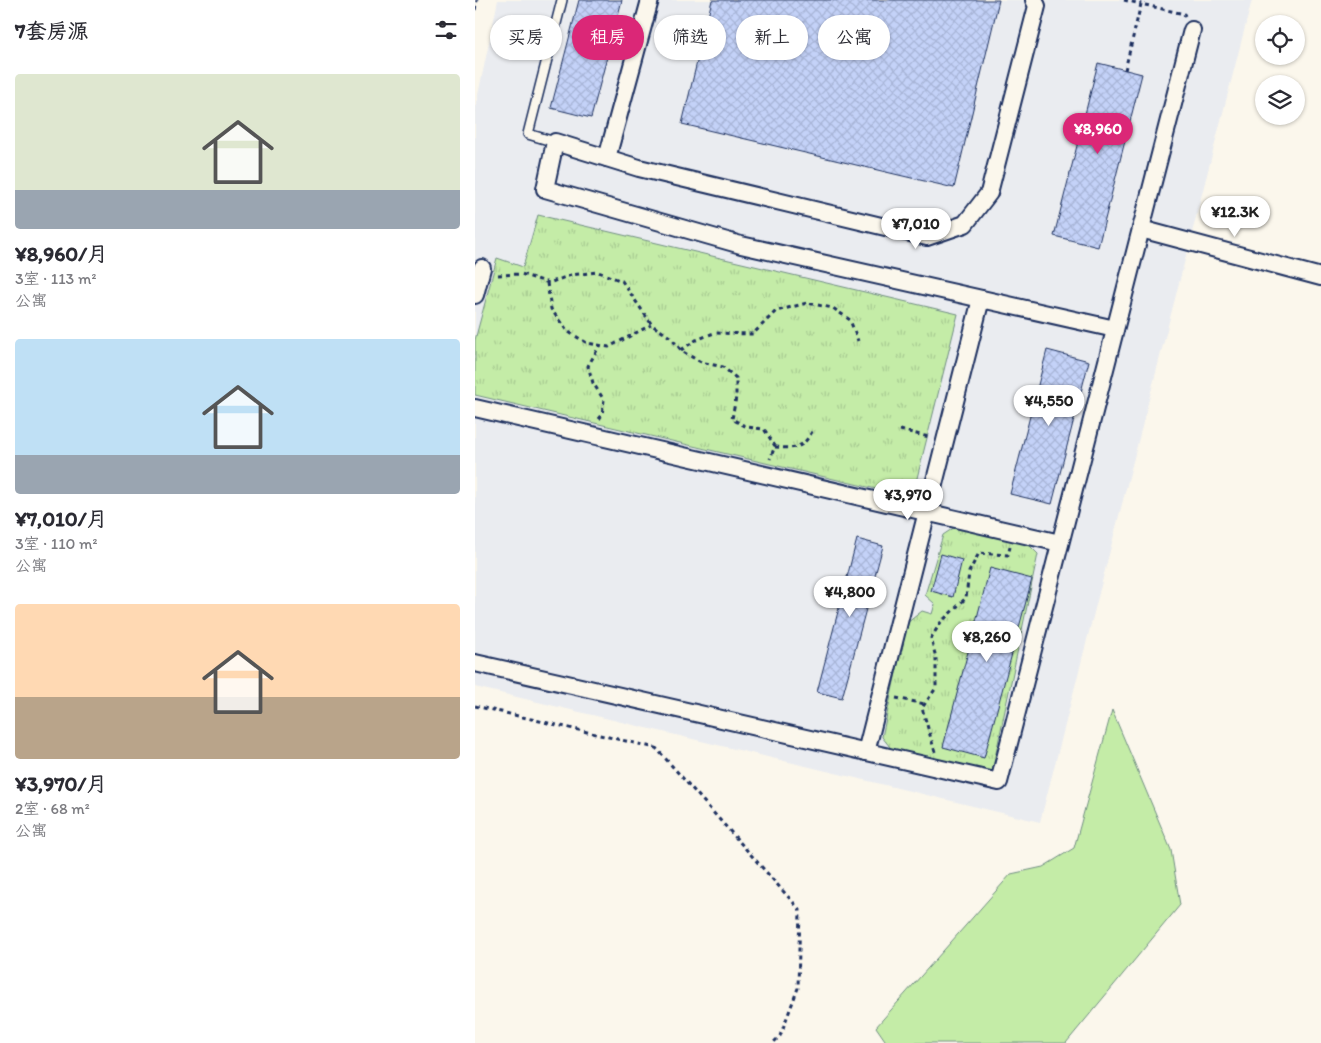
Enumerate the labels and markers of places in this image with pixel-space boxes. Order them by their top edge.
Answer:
pin: ¥8,960 [1057,112,1139,155]
pin: ¥12.3K [1194,196,1276,238]
pin: ¥7,010 [875,208,957,250]
pin: ¥4,550 [1008,384,1090,427]
pin: ¥3,970 [867,478,949,521]
pin: ¥4,800 [809,576,891,618]
pin: ¥8,260 [946,620,1028,663]

